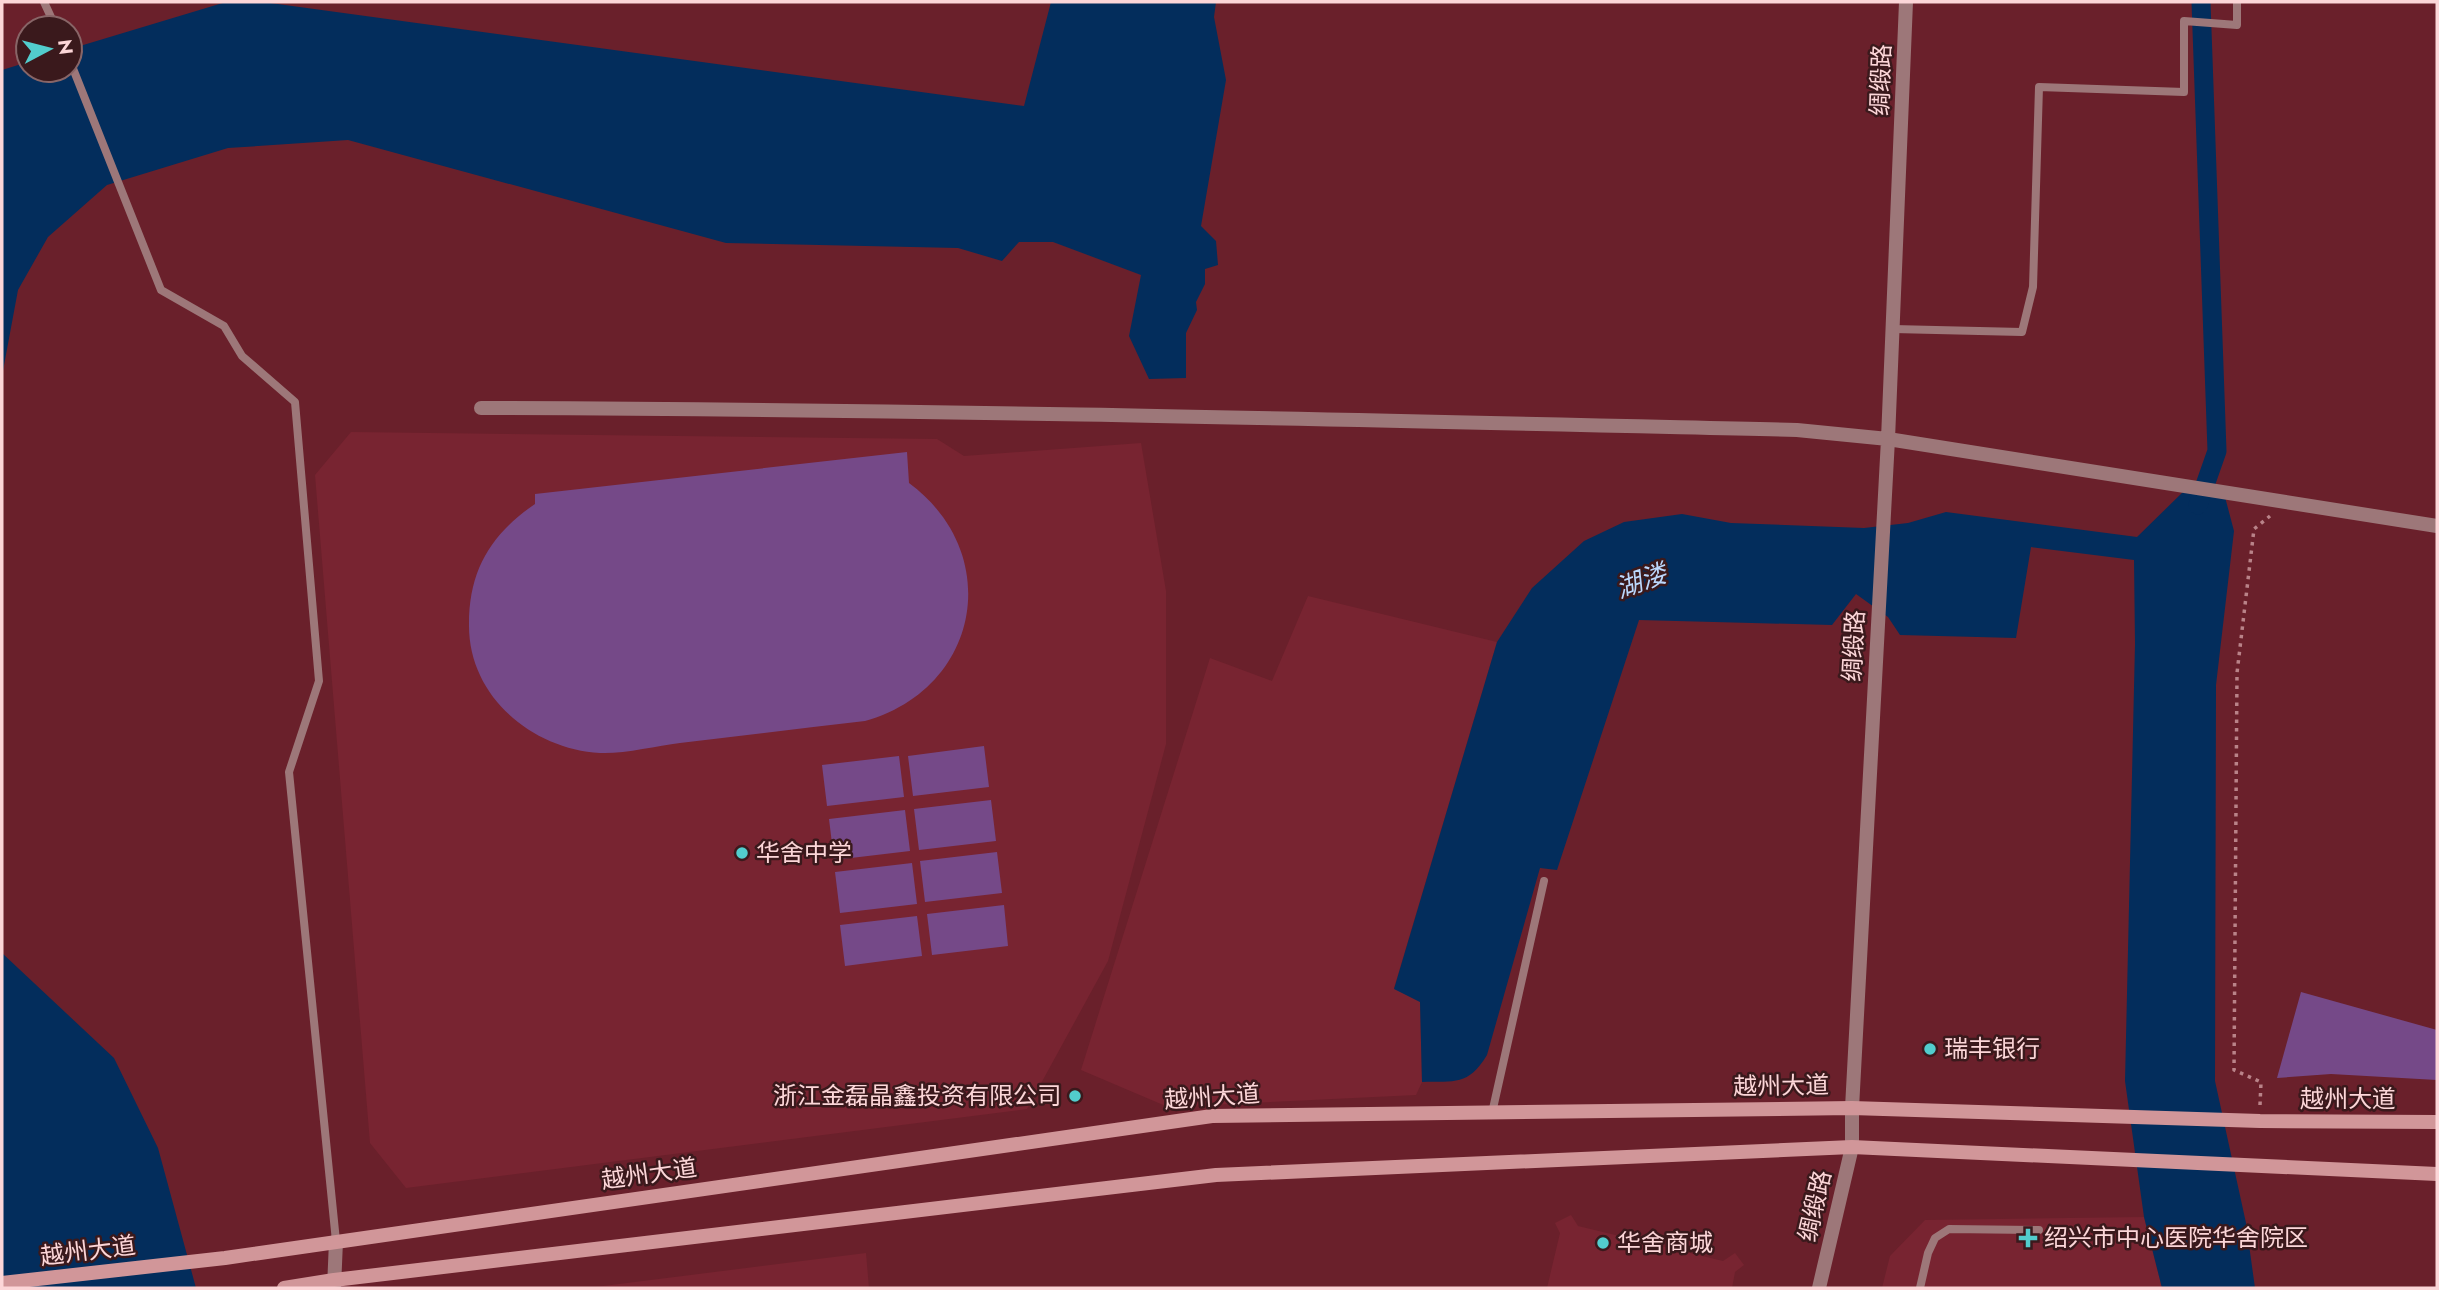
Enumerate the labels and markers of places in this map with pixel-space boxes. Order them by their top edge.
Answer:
place label: 华舍中学 [756,835,852,870]
marker: 华舍中学 [734,845,750,861]
place label: 瑞丰银行 [1944,1031,2040,1066]
marker: 瑞丰银行 [1922,1041,1938,1057]
place label: 浙江金磊晶鑫投资有限公司 [773,1078,1061,1113]
marker: 浙江金磊晶鑫投资有限公司 [1067,1088,1083,1104]
place label: 绍兴市中心医院华舍院区 [2044,1220,2308,1255]
place label: 华舍商城 [1617,1225,1713,1260]
marker: 绍兴市中心医院华舍院区 [2018,1228,2038,1248]
marker: 华舍商城 [1595,1235,1611,1251]

